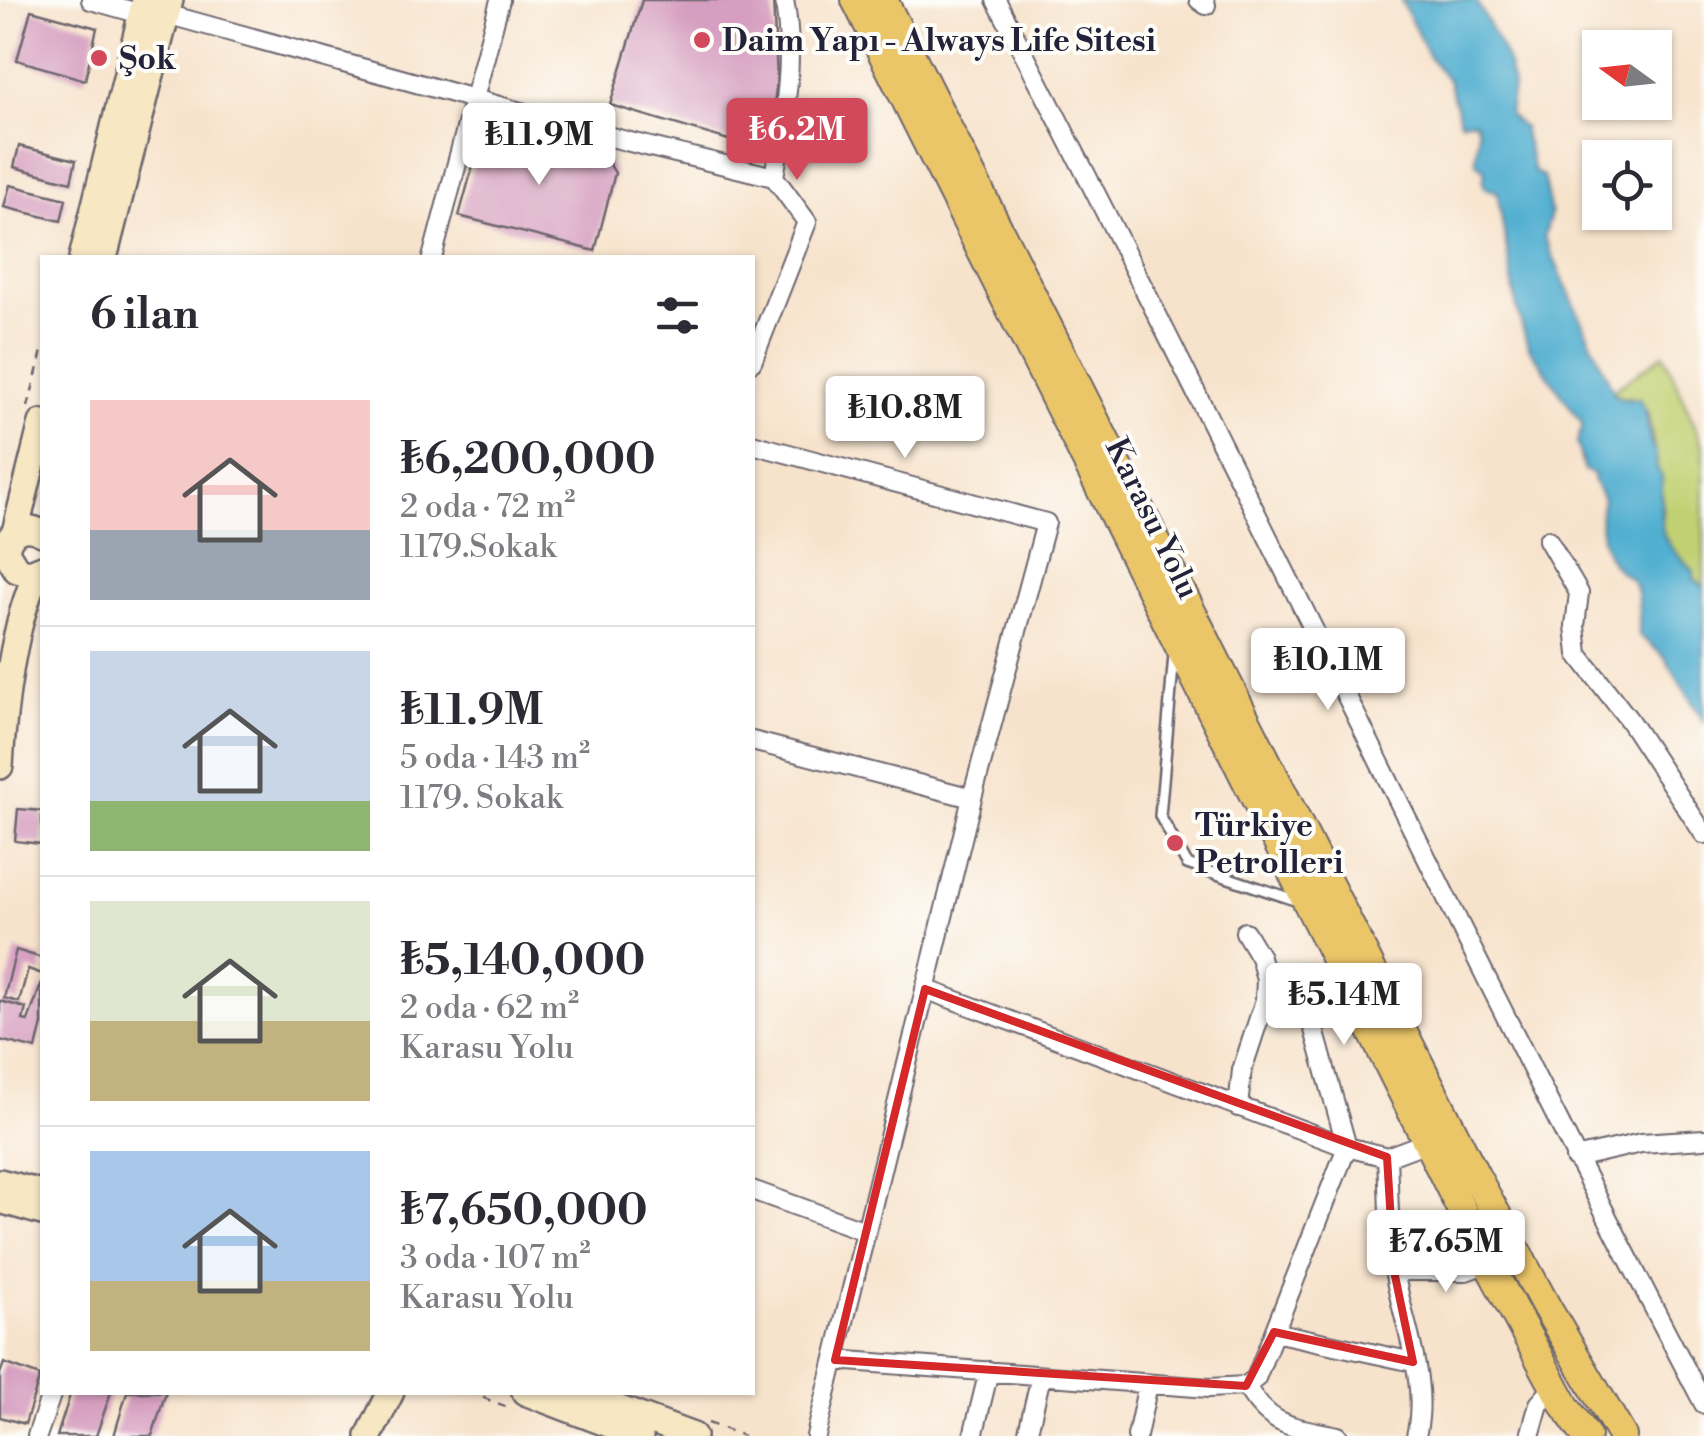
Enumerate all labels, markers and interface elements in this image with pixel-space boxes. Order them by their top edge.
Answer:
place label: Daim Yapı - Always Life Sitesi [722,21,1156,61]
marker: Daim Yapı - Always Life Sitesi [691,29,713,51]
north arrow [1582,30,1672,120]
map controls [1582,30,1672,230]
place label: Şok [119,39,177,79]
marker: Şok [88,47,110,69]
pin: ₺6.2M [727,98,867,183]
pin: ₺11.9M [458,103,620,188]
text: ₺6.2M [748,110,846,150]
text: ₺11.9M [484,115,594,155]
button: locate [1582,140,1672,230]
icon: filters [650,288,705,343]
text: 6 ilan [90,289,199,342]
pin: ₺10.8M [824,376,986,461]
text: ₺10.8M [848,388,962,428]
street label: Karasu Yolu [1096,432,1208,605]
text: ₺6,200,000 [400,434,655,487]
icon: home [170,440,290,560]
text: 2 oda · 72 m² [400,487,576,527]
text: 1179.Sokak [400,527,556,567]
pin: ₺10.1M [1247,628,1409,713]
text: ₺10.1M [1273,640,1383,680]
text: ₺11.9M [400,685,543,738]
icon: home [170,691,290,811]
text: 5 oda · 143 m² [400,738,590,778]
text: 1179. Sokak [400,778,563,818]
place label: Türkiye Petrolleri [1195,806,1343,883]
marker: Türkiye Petrolleri [1164,832,1186,854]
text: ₺5,140,000 [400,935,645,988]
icon: home [170,941,290,1061]
pin: ₺5.14M [1263,963,1425,1048]
text: ₺5.14M [1288,975,1400,1015]
text: 2 oda · 62 m² [400,988,579,1028]
text: Karasu Yolu [400,1028,574,1068]
text: ₺7,650,000 [400,1185,647,1238]
icon: home [170,1191,290,1311]
pin: ₺7.65M [1365,1210,1527,1295]
text: ₺7.65M [1389,1222,1503,1262]
text: 3 oda · 107 m² [400,1238,591,1278]
text: Karasu Yolu [400,1278,574,1318]

